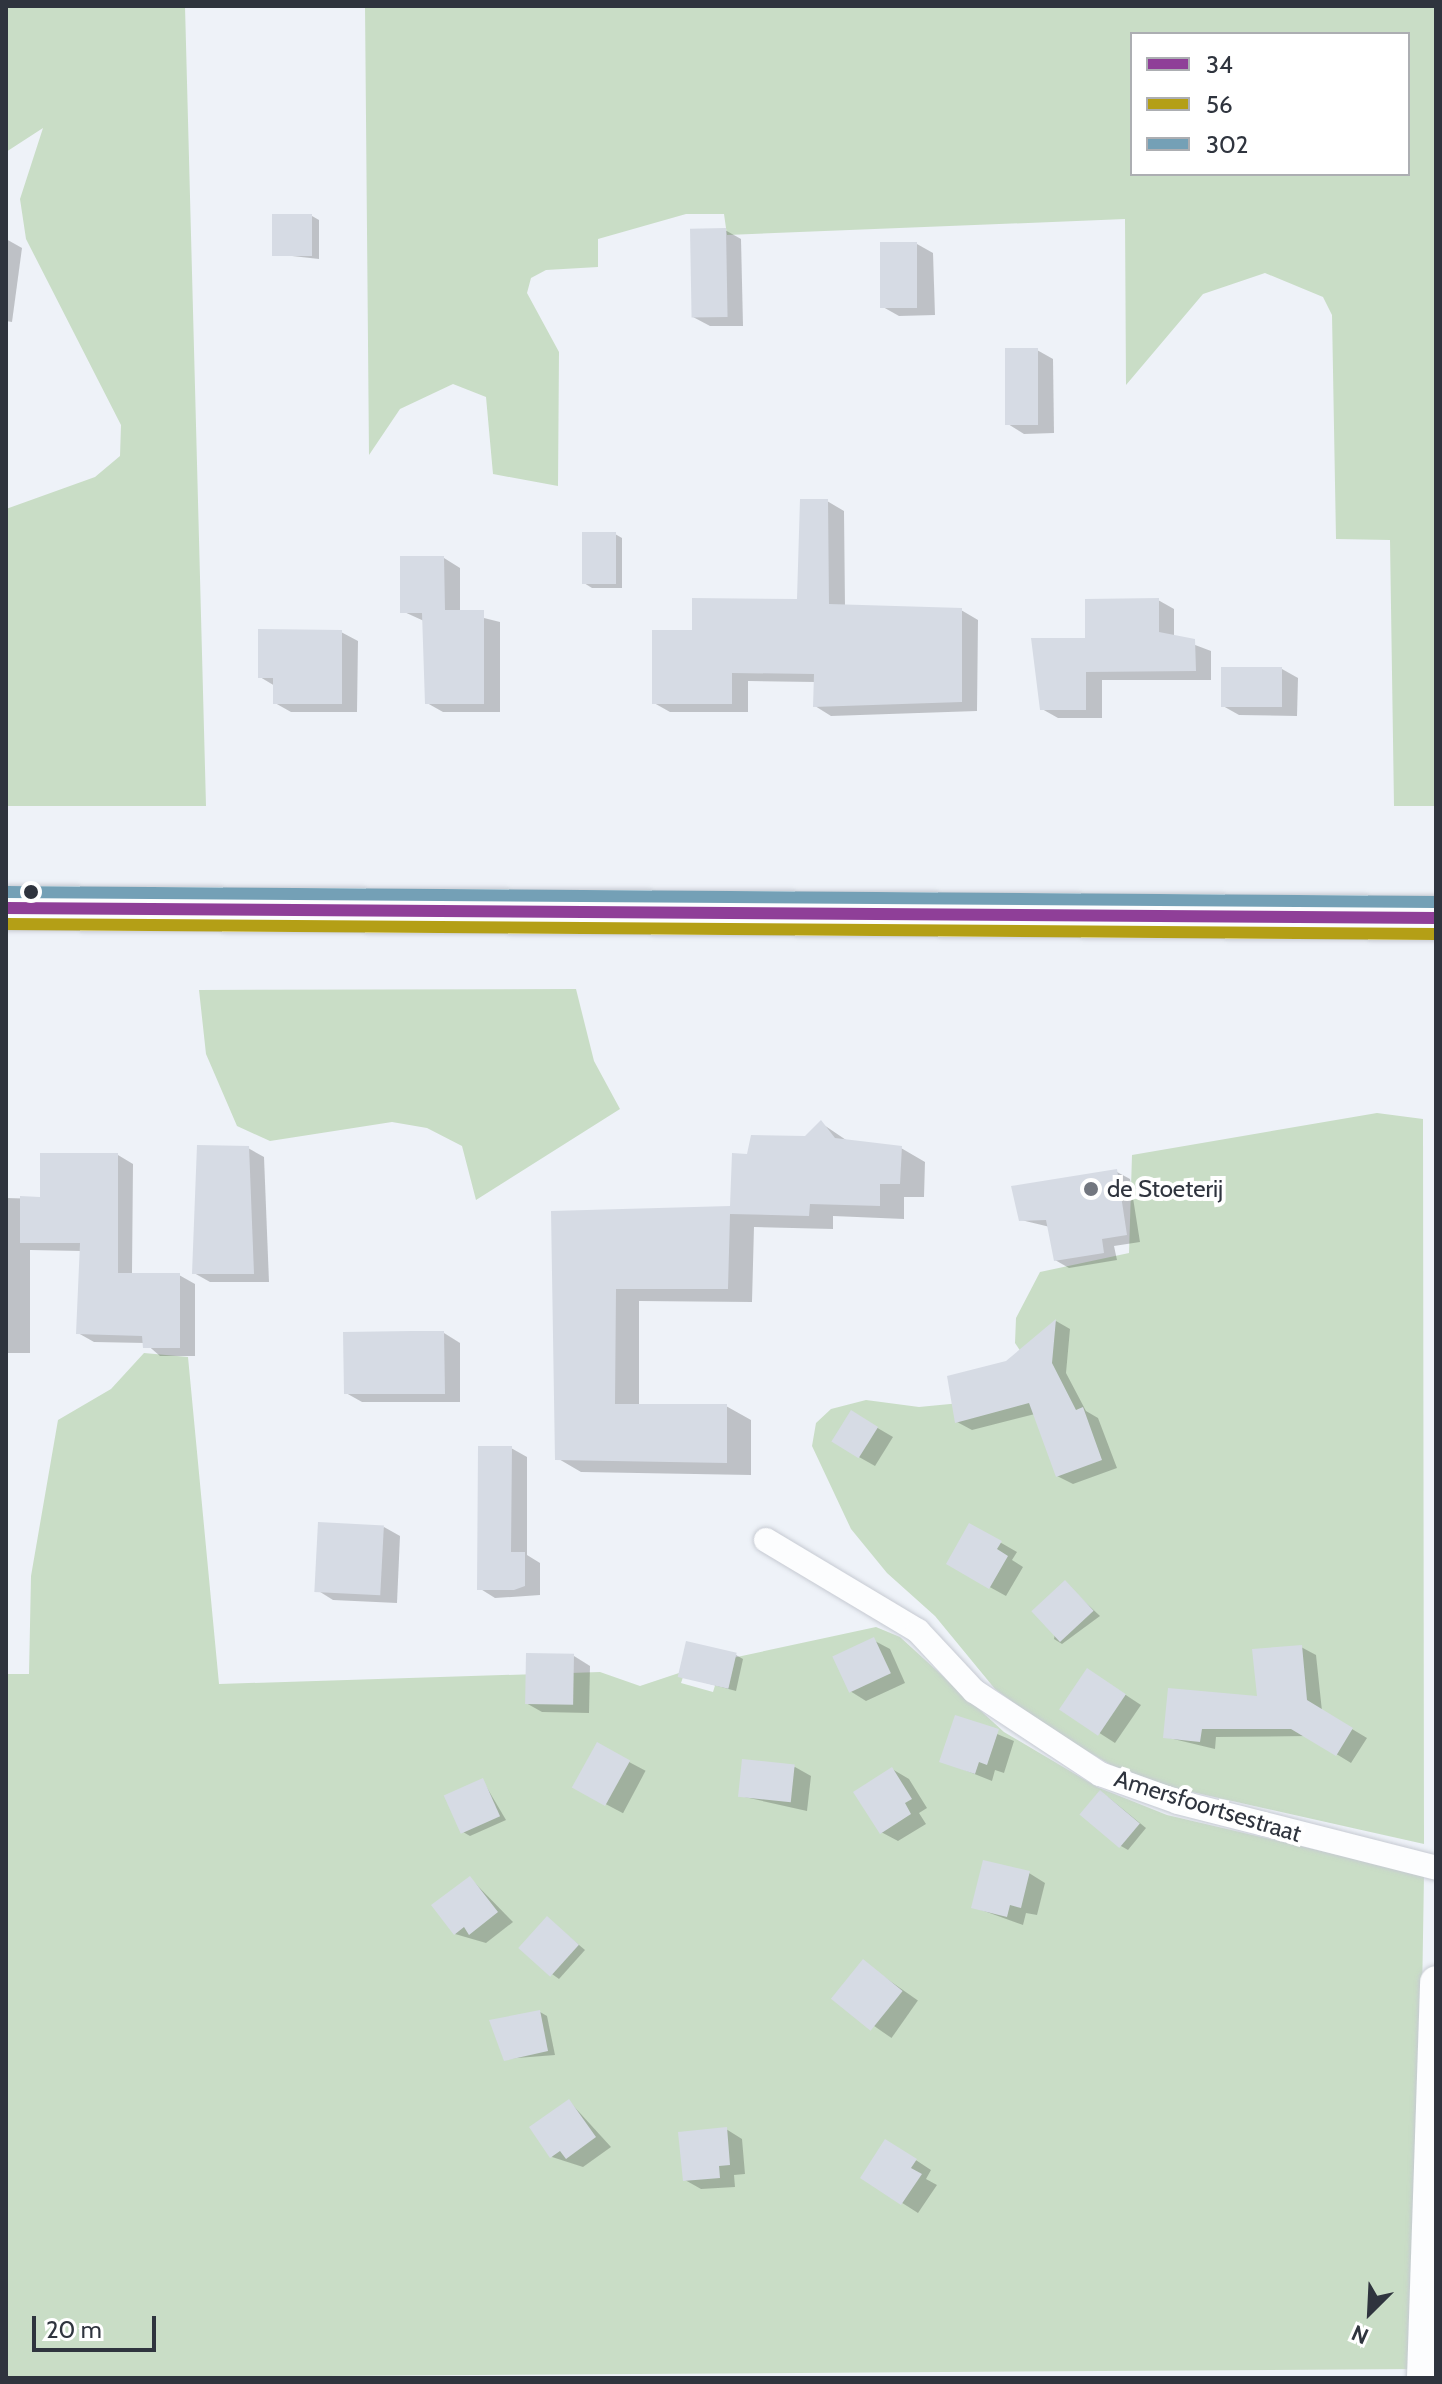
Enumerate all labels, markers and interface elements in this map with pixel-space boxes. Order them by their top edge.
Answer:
legend [1130,32,1410,176]
text: 34 [1206,50,1233,79]
text: 56 [1206,90,1233,119]
text: 302 [1206,130,1248,159]
unlabelled marker [23,884,39,900]
place label: de Stoeterij [1107,1175,1223,1203]
marker: de Stoeterij [1082,1180,1100,1198]
street label: Amersfoortsestraat [1111,1764,1305,1848]
north arrow [1330,2272,1410,2352]
scale bar [36,2300,160,2350]
text: 20 m [46,2315,102,2344]
text: N [1347,2319,1373,2350]

